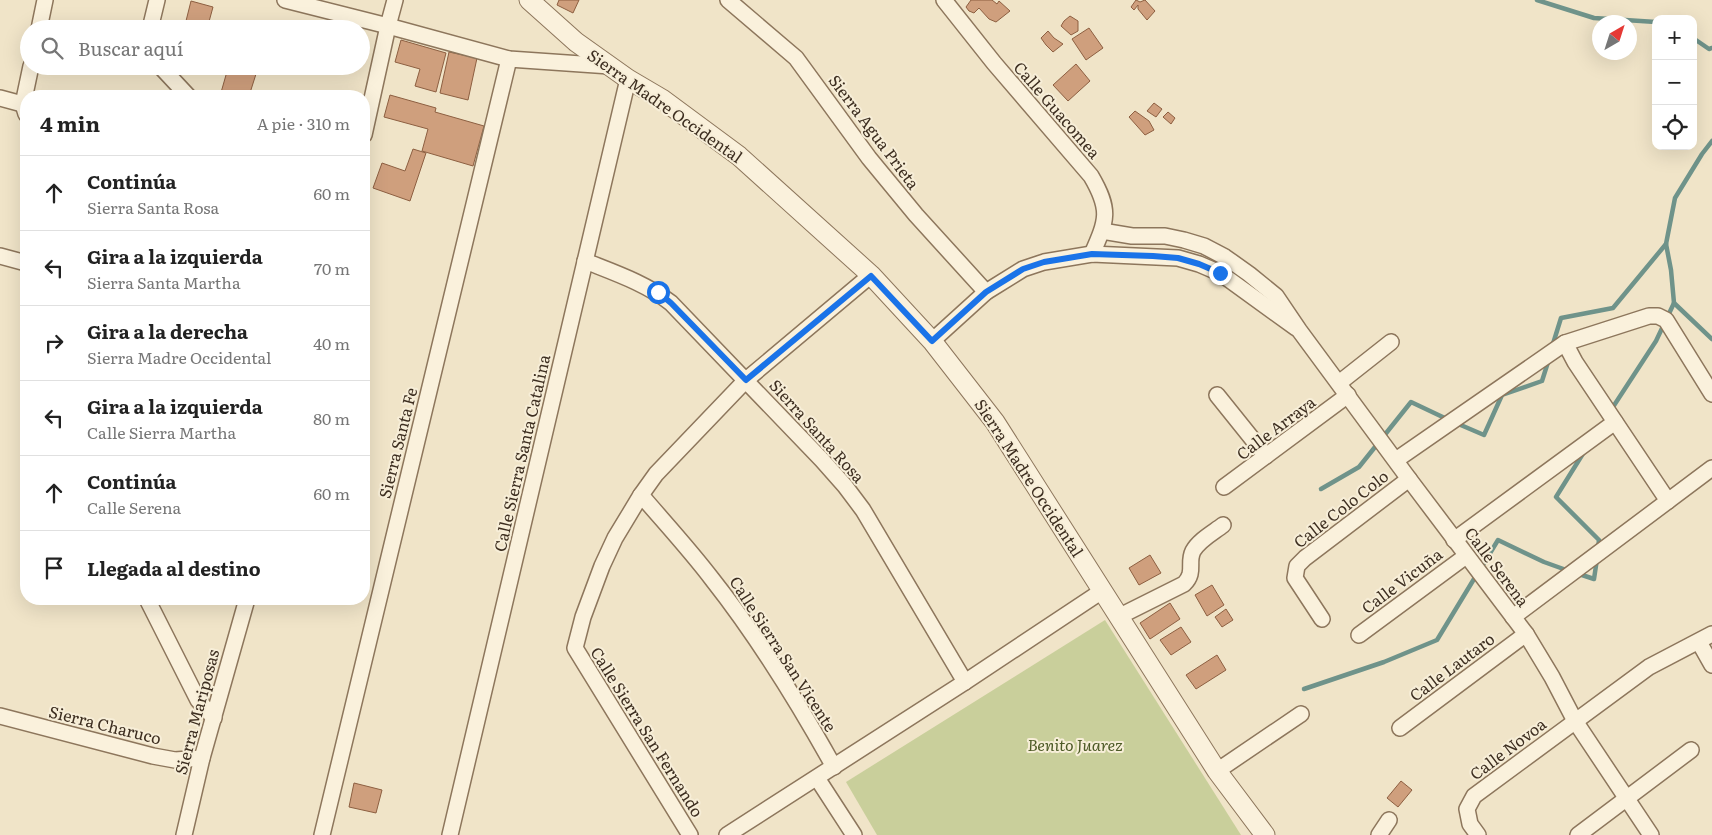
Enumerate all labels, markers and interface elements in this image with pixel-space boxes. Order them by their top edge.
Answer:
north arrow [1592,15,1637,60]
map controls [1652,15,1697,150]
button: + [1652,15,1697,60]
search box [20,20,370,75]
icon: search [38,34,66,62]
text: Buscar aquí [78,34,183,62]
street label: Sierra Madre Occidental [583,42,748,168]
street label: Calle Guacomea [1009,55,1107,163]
button: − [1652,60,1697,105]
street label: Sierra Agua Prieta [824,69,926,194]
button: locate [1652,105,1697,150]
text: 4 min [40,107,100,138]
text: A pie · 310 m [257,111,350,135]
text: Continúa [87,167,177,195]
icon: ahead [40,179,68,207]
text: 60 m [313,181,350,205]
text: Sierra Santa Rosa [87,195,219,219]
text: Gira a la izquierda [87,242,263,270]
icon: left [40,254,68,282]
text: 70 m [314,256,350,280]
route end [1209,262,1232,285]
text: Sierra Santa Martha [87,270,241,294]
route start [647,281,670,304]
text: Gira a la derecha [87,317,248,345]
icon: right [40,329,68,357]
text: 40 m [313,331,350,355]
text: Sierra Madre Occidental [87,345,271,369]
street label: Calle Sierra Santa Catalina [487,351,556,554]
street label: Sierra Santa Rosa [765,373,871,488]
street label: Sierra Santa Fe [372,385,422,501]
street label: Calle Arraya [1231,389,1320,465]
text: Gira a la izquierda [87,392,263,420]
street label: Sierra Madre Occidental [970,394,1090,561]
icon: left [40,404,68,432]
text: 80 m [313,406,350,430]
text: Calle Sierra Martha [87,420,236,444]
street label: Calle Colo Colo [1288,463,1393,553]
text: Continúa [87,467,177,495]
icon: ahead [40,479,68,507]
text: 60 m [313,481,350,505]
text: Calle Serena [87,495,181,519]
street label: Calle Serena [1460,522,1536,612]
street label: Calle Vicuña [1356,542,1447,619]
icon: arrive [40,554,68,582]
text: Llegada al destino [87,554,261,582]
street label: Calle Sierra San Vicente [724,571,843,736]
street label: Calle Lautaro [1404,626,1499,706]
street label: Calle Sierra San Fernando [586,642,710,821]
street label: Sierra Mariposas [168,646,224,777]
street label: Sierra Charuco [47,698,164,750]
street label: Calle Novoa [1464,711,1551,785]
park label: Benito Juarez [1027,732,1123,756]

